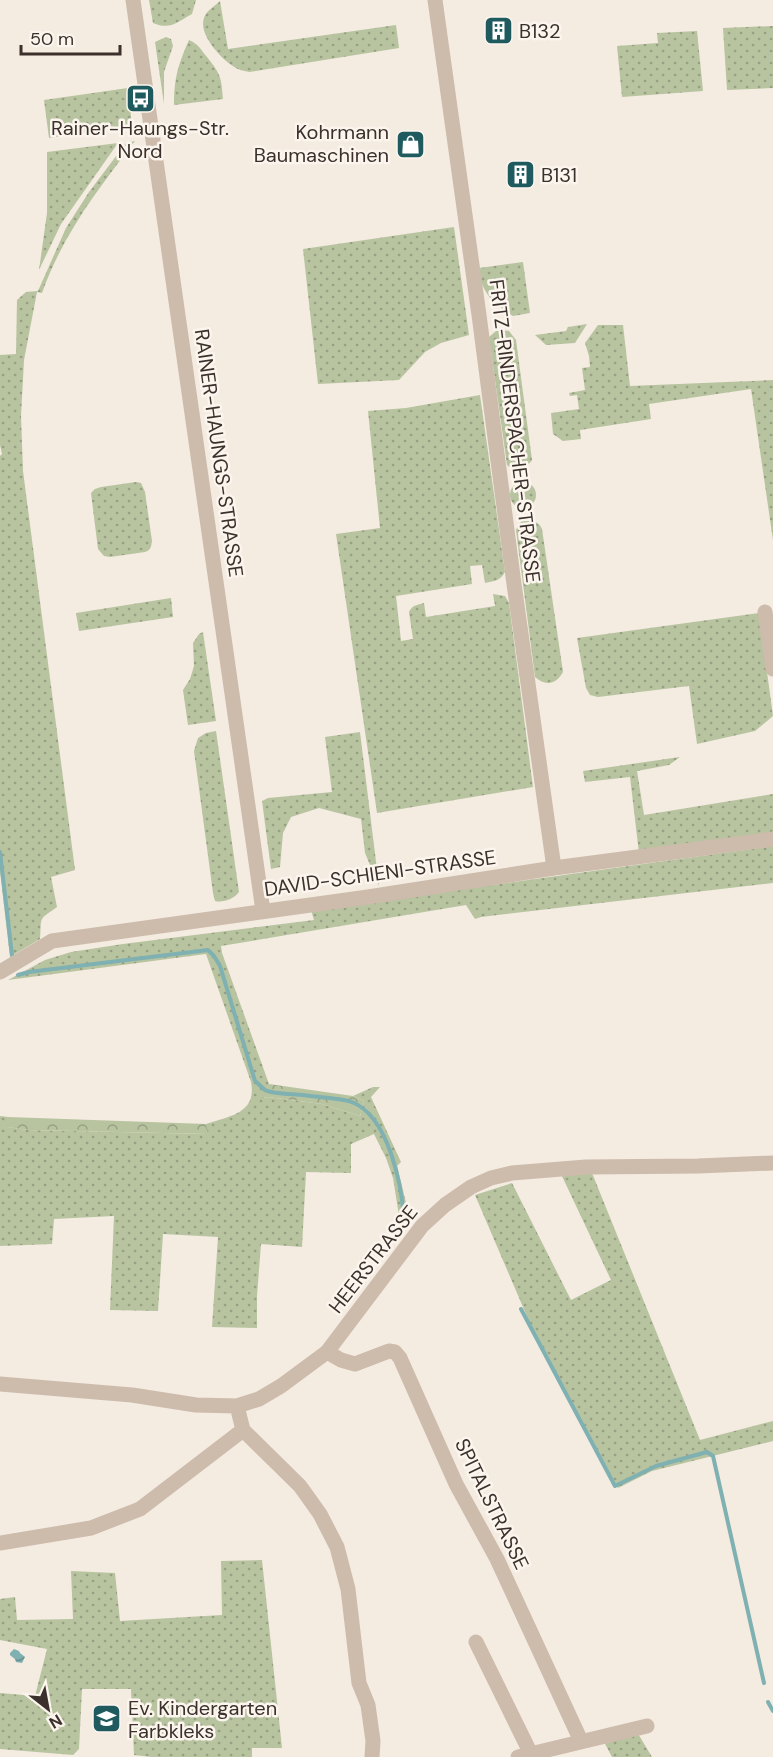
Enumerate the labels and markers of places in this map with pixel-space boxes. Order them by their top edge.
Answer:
building icon: B132 [482,15,514,47]
place label: B132 [519,18,561,44]
bus stop icon: Rainer-Haungs-Str. Nord [124,82,156,114]
place label: Rainer-Haungs-Str. Nord [51,115,229,164]
place label: Kohrmann Baumaschinen [254,119,389,168]
shop icon: Kohrmann Baumaschinen [394,128,426,160]
building icon: B131 [504,159,536,191]
place label: B131 [541,162,577,188]
place label: Ev. Kindergarten Farbkleks [128,1695,277,1744]
school or university icon: Ev. Kindergarten Farbkleks [91,1703,123,1735]

